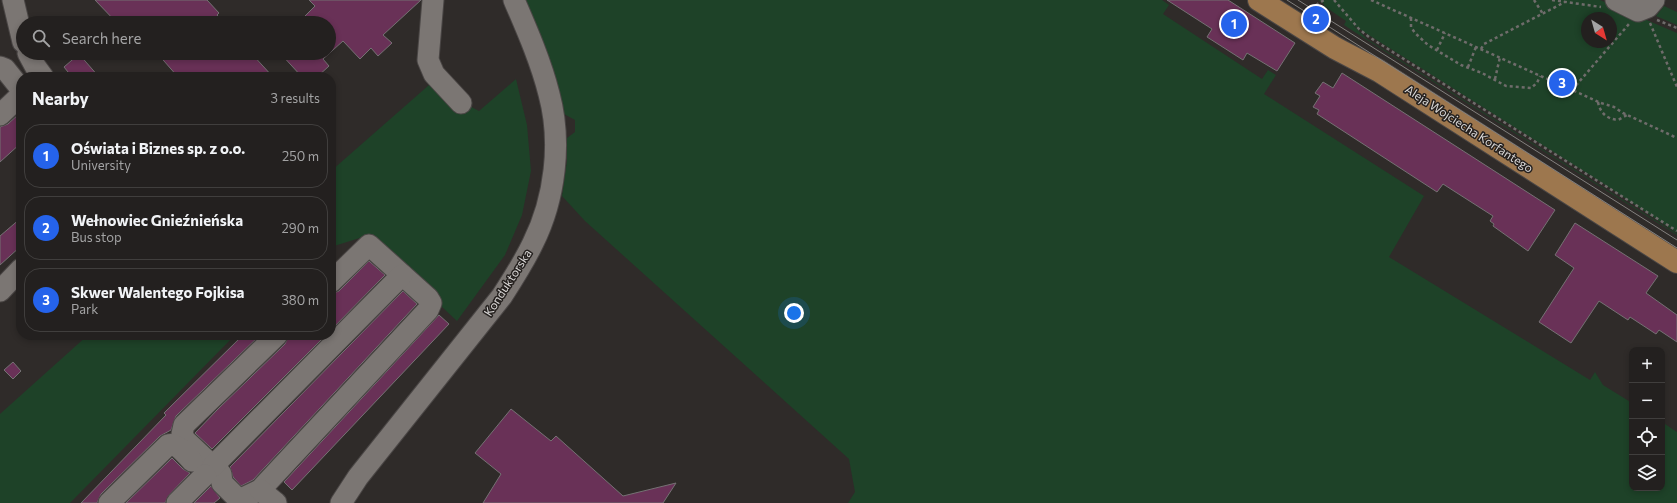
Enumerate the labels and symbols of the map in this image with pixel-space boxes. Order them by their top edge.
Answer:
pin: 2 [1303,4,1329,34]
pin: 1 [1221,9,1247,39]
north arrow [1581,12,1617,48]
pin: 3 [1549,68,1575,98]
street label: Aleja Wojciecha Korfantego [1403,82,1536,175]
street label: Konduktorska [480,247,534,318]
your location [784,303,804,323]

